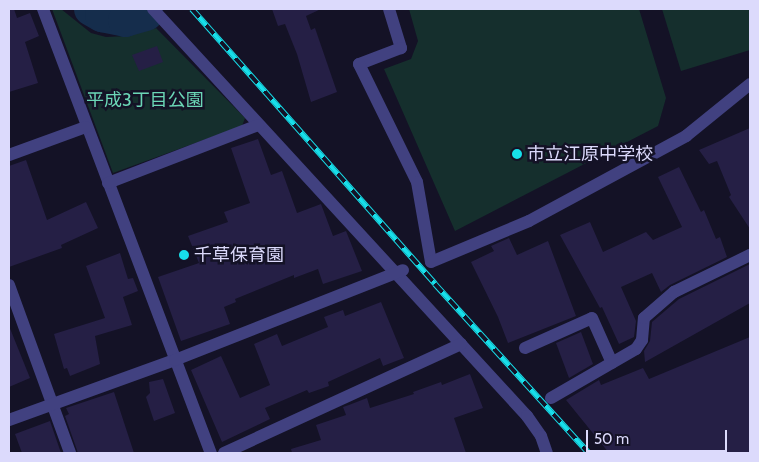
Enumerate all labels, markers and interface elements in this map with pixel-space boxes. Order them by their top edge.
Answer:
park label: 平成3丁目公園 [86,89,204,111]
place label: 市立江原中学校 [527,143,653,165]
marker: 市立江原中学校 [511,148,523,160]
place label: 千草保育園 [194,244,284,266]
marker: 千草保育園 [178,249,190,261]
scale bar [589,420,730,452]
text: 50 m [594,430,629,448]

